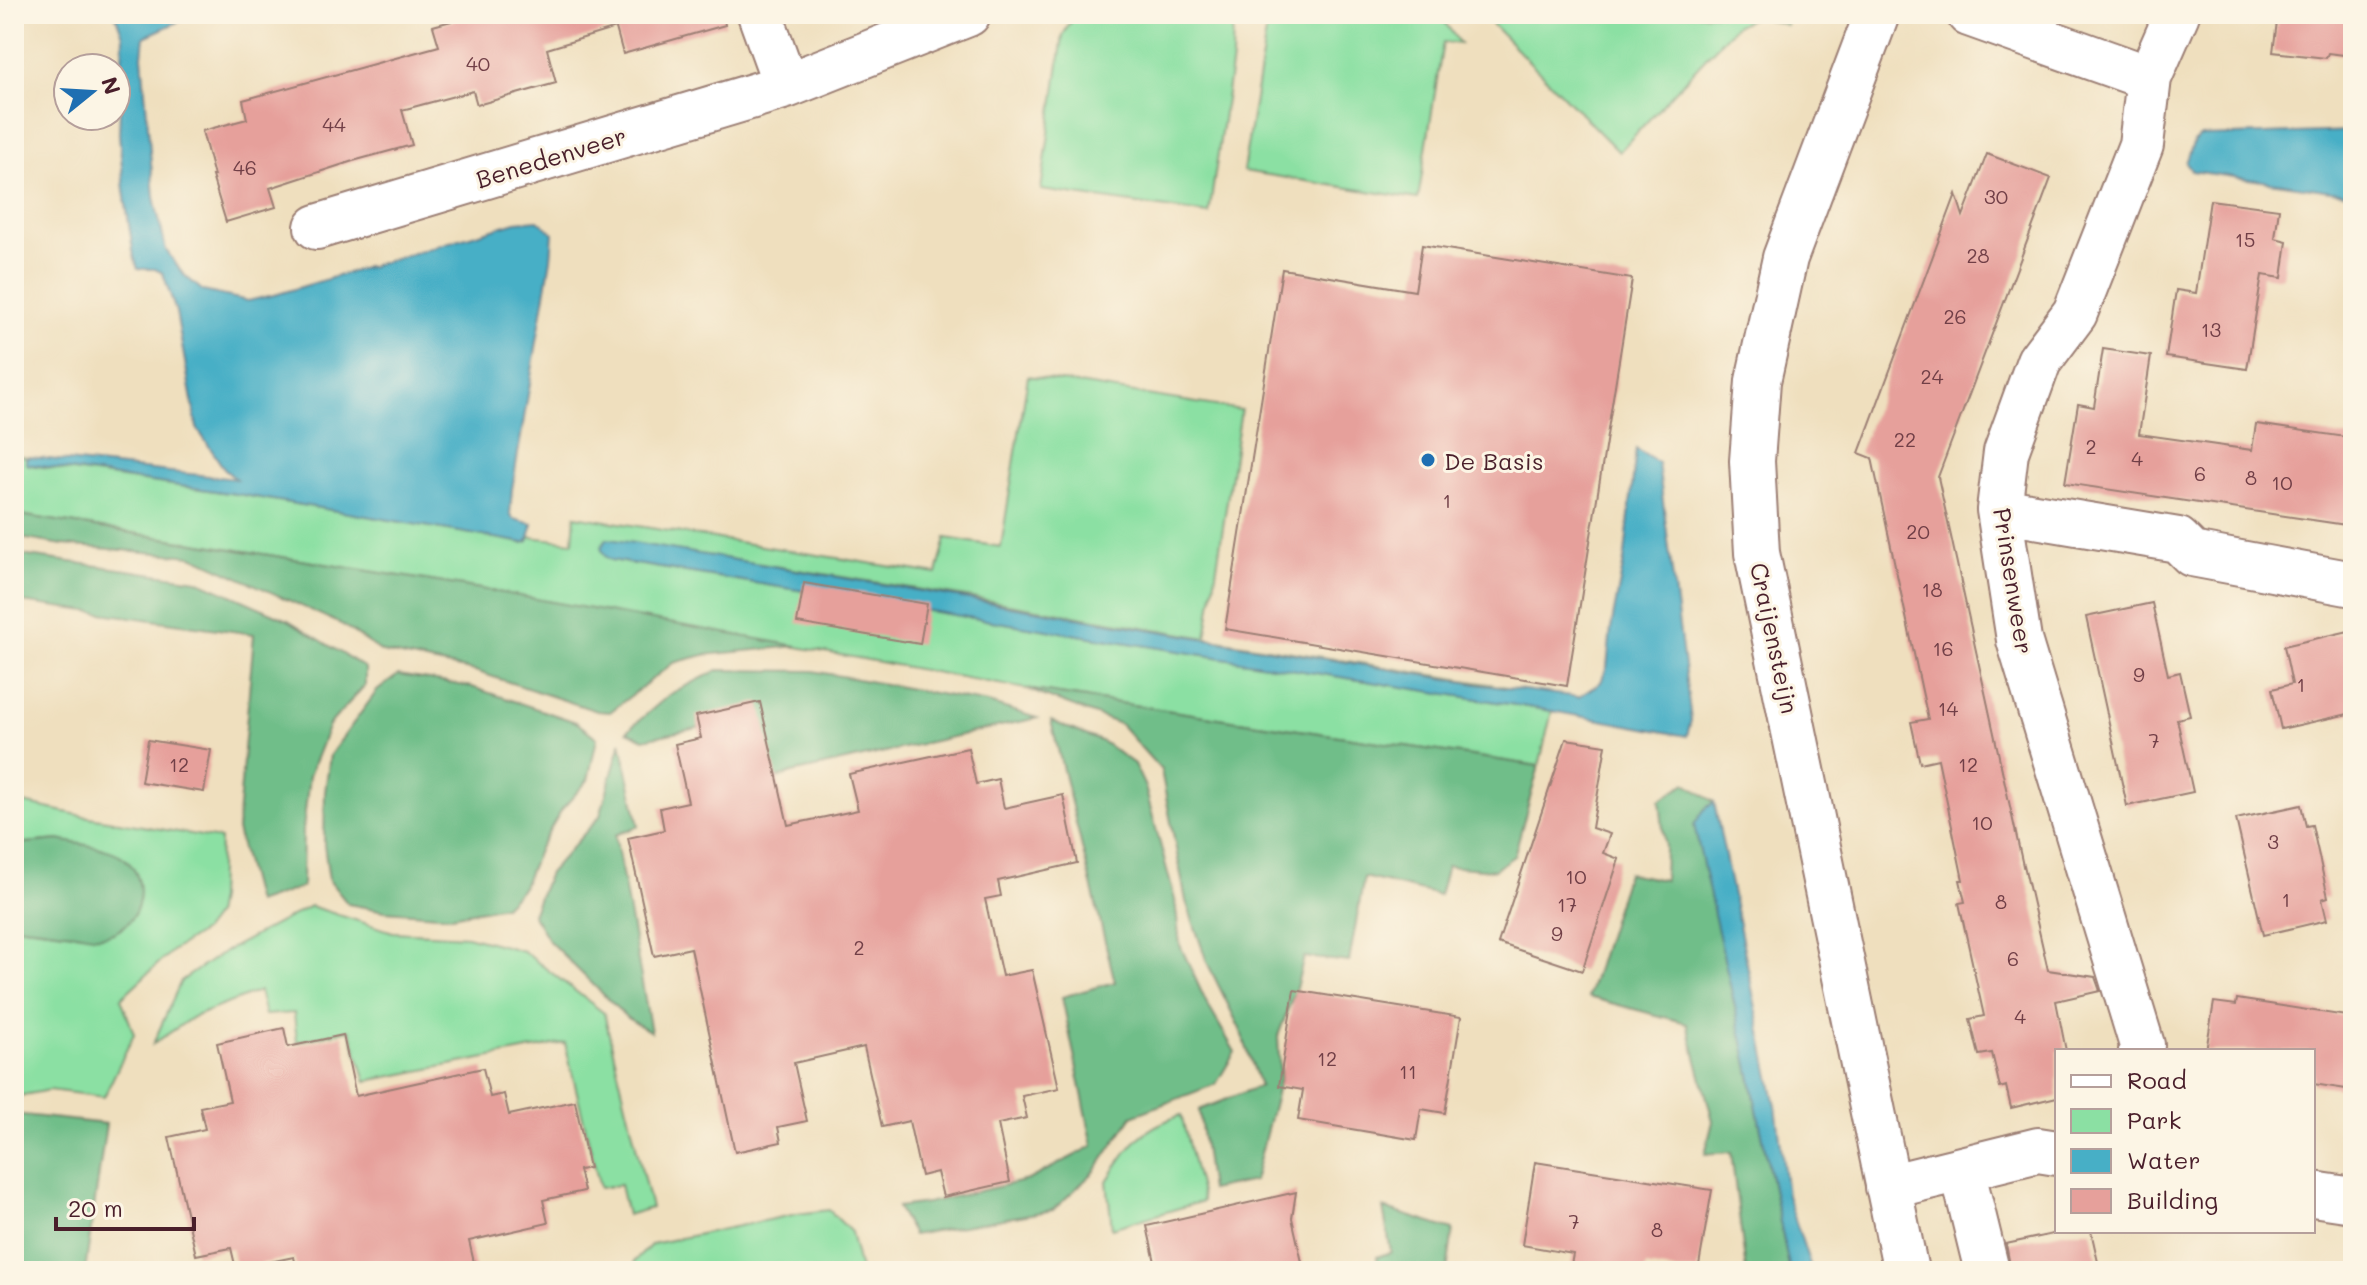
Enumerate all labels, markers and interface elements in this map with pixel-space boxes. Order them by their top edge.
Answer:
house number: 40 [466,50,490,76]
north arrow [52,52,132,132]
text: N [95,73,128,98]
house number: 44 [322,111,346,137]
street label: Benedenveer [472,119,630,195]
house number: 46 [233,154,257,180]
house number: 30 [1984,183,2008,209]
house number: 15 [2235,226,2255,252]
house number: 28 [1966,242,1990,268]
house number: 26 [1943,303,1967,329]
house number: 13 [2201,316,2221,342]
house number: 24 [1921,363,1944,389]
house number: 22 [1894,426,1916,452]
house number: 2 [2085,433,2097,459]
place label: De Basis [1444,445,1544,476]
house number: 4 [2131,445,2143,471]
marker: De Basis [1419,451,1437,469]
house number: 6 [2194,460,2206,486]
house number: 8 [2245,464,2257,490]
house number: 10 [2271,469,2293,495]
house number: 1 [1443,487,1451,513]
street label: Prinsenweer [1987,506,2041,656]
house number: 20 [1906,518,1930,544]
street label: Craijensteijn [1744,560,1806,716]
house number: 18 [1921,576,1943,602]
house number: 16 [1932,635,1954,661]
house number: 9 [2133,661,2145,687]
house number: 1 [2297,671,2305,697]
house number: 14 [1938,695,1959,721]
house number: 7 [2148,727,2160,753]
house number: 12 [169,751,189,777]
house number: 12 [1958,751,1978,777]
house number: 10 [1971,809,1993,835]
house number: 3 [2267,828,2279,854]
house number: 10 [1565,863,1587,889]
house number: 1 [2282,886,2290,912]
house number: 8 [1995,888,2007,914]
house number: 17 [1557,891,1577,917]
house number: 9 [1551,920,1563,946]
house number: 2 [853,934,865,960]
house number: 6 [2007,945,2019,971]
house number: 4 [2014,1003,2026,1029]
house number: 12 [1317,1045,1337,1071]
legend [2055,1049,2315,1233]
house number: 11 [1399,1058,1417,1084]
text: Road [2127,1064,2187,1095]
text: Park [2127,1104,2181,1135]
text: Water [2127,1144,2201,1175]
scale bar [56,1181,194,1231]
text: Building [2127,1184,2218,1215]
text: 20 m [68,1192,123,1223]
house number: 7 [1568,1208,1580,1234]
house number: 8 [1651,1216,1663,1242]

